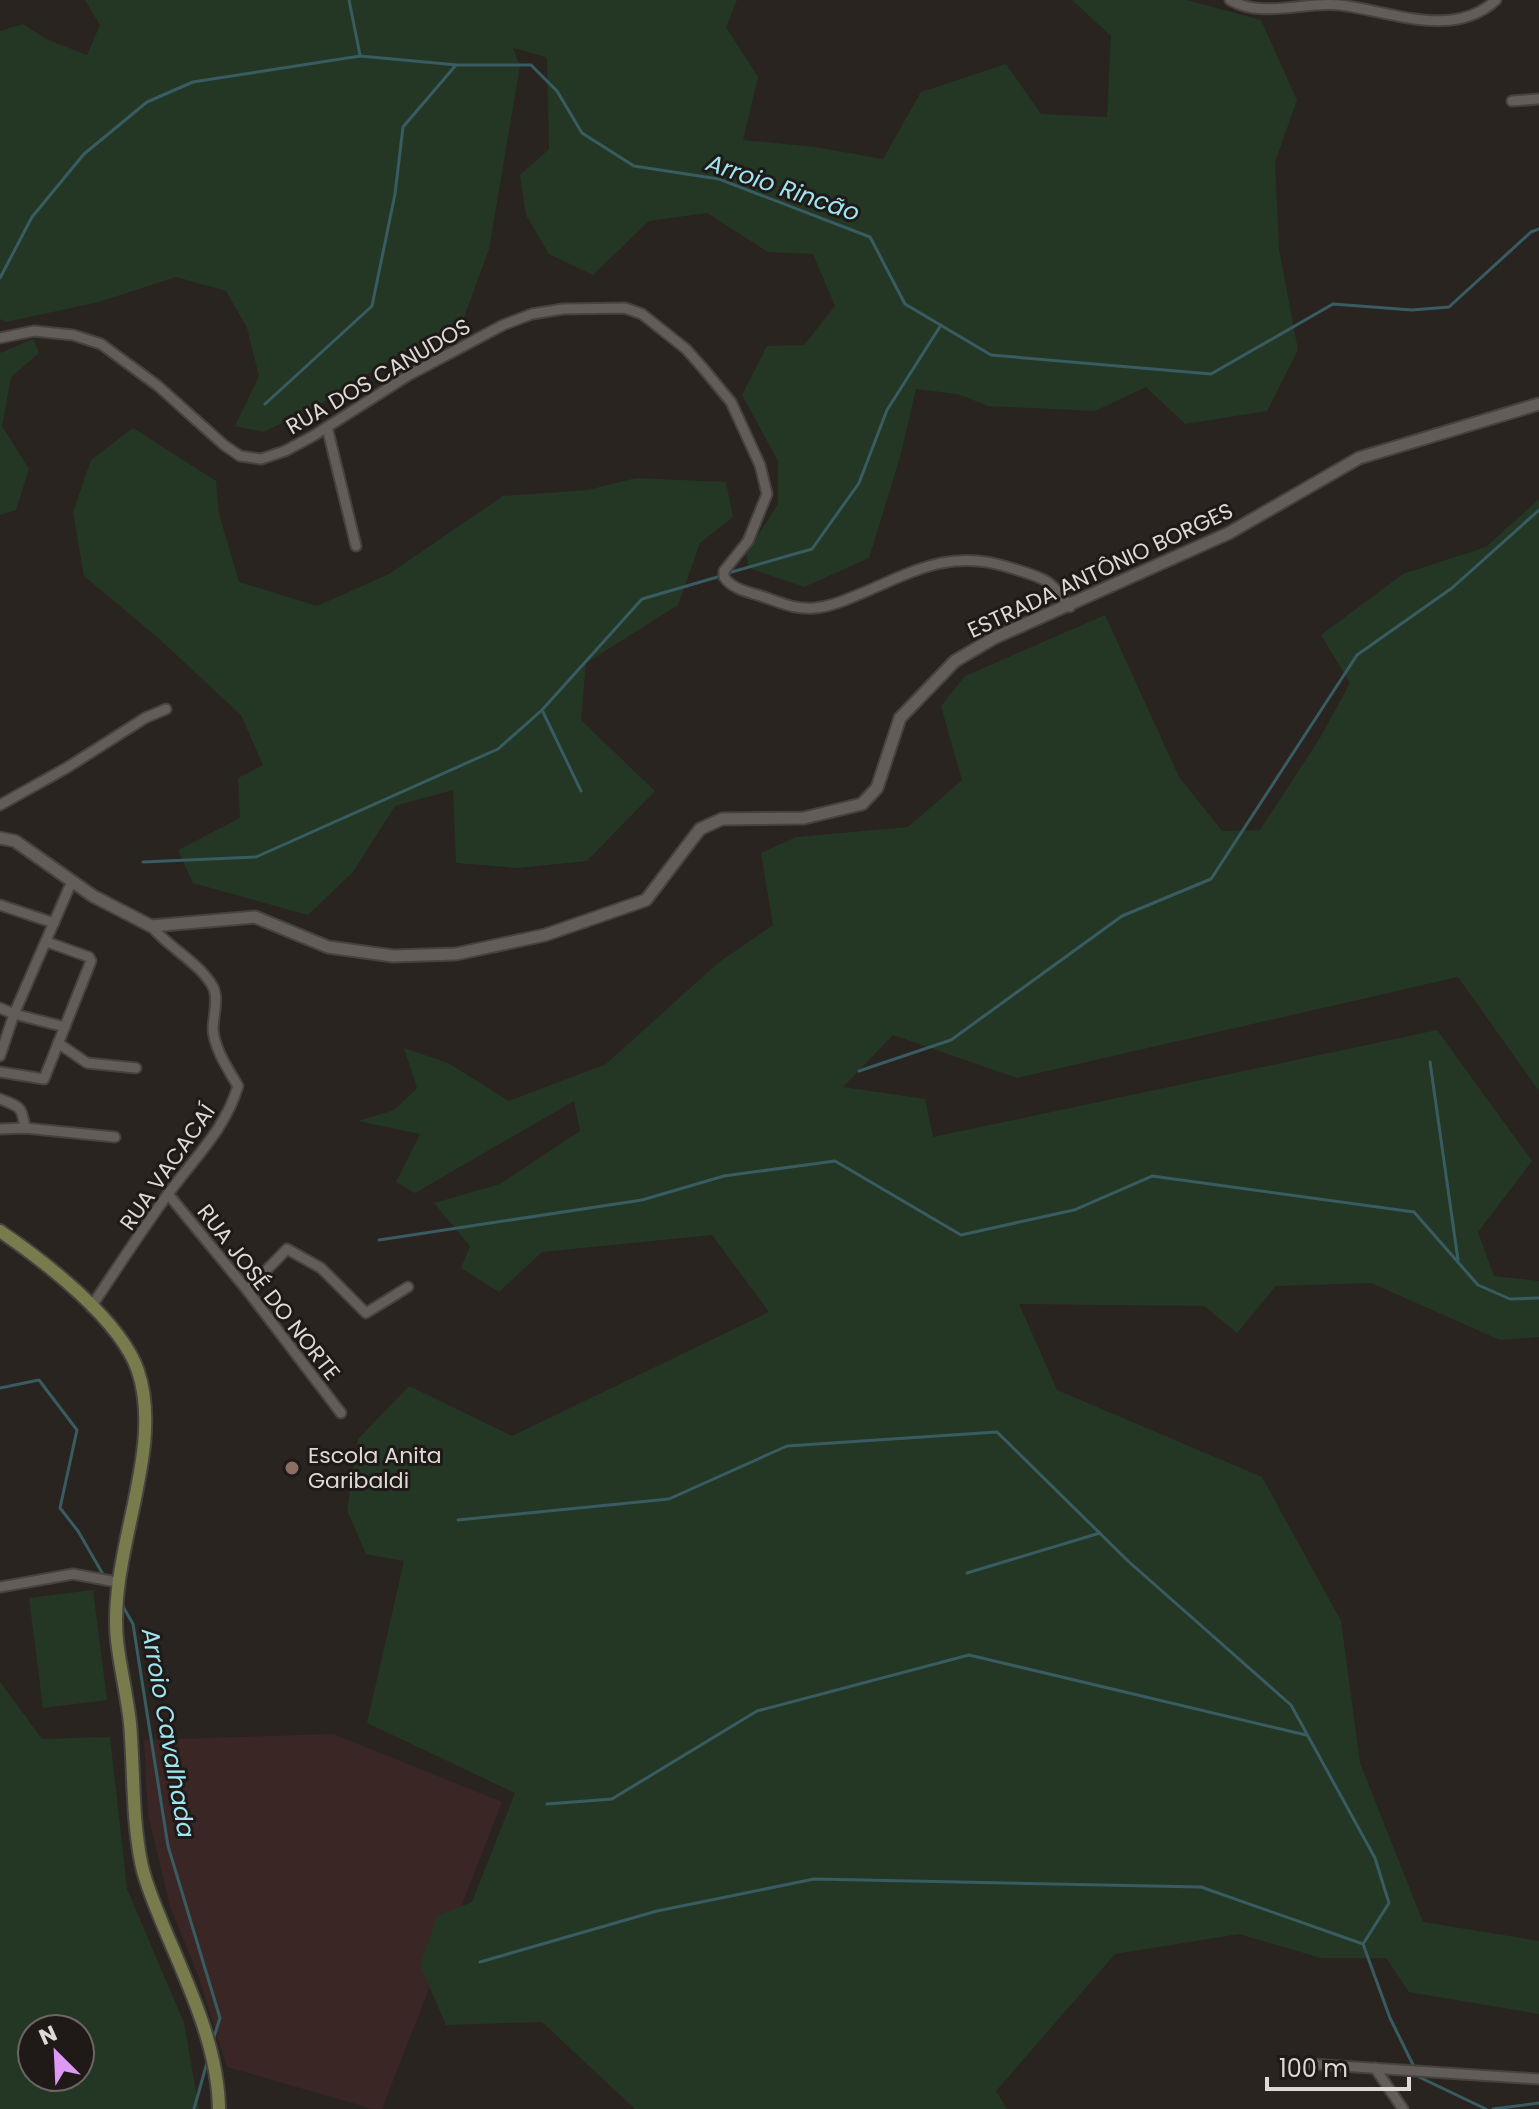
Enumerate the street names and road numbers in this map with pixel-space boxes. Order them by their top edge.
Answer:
street label: RUA DOS CANUDOS [280,311,476,442]
street label: ESTRADA ANTÔNIO BORGES [962,495,1238,646]
street label: RUA VACACAÍ [112,1098,222,1237]
street label: RUA JOSÉ DO NORTE [190,1198,347,1387]

